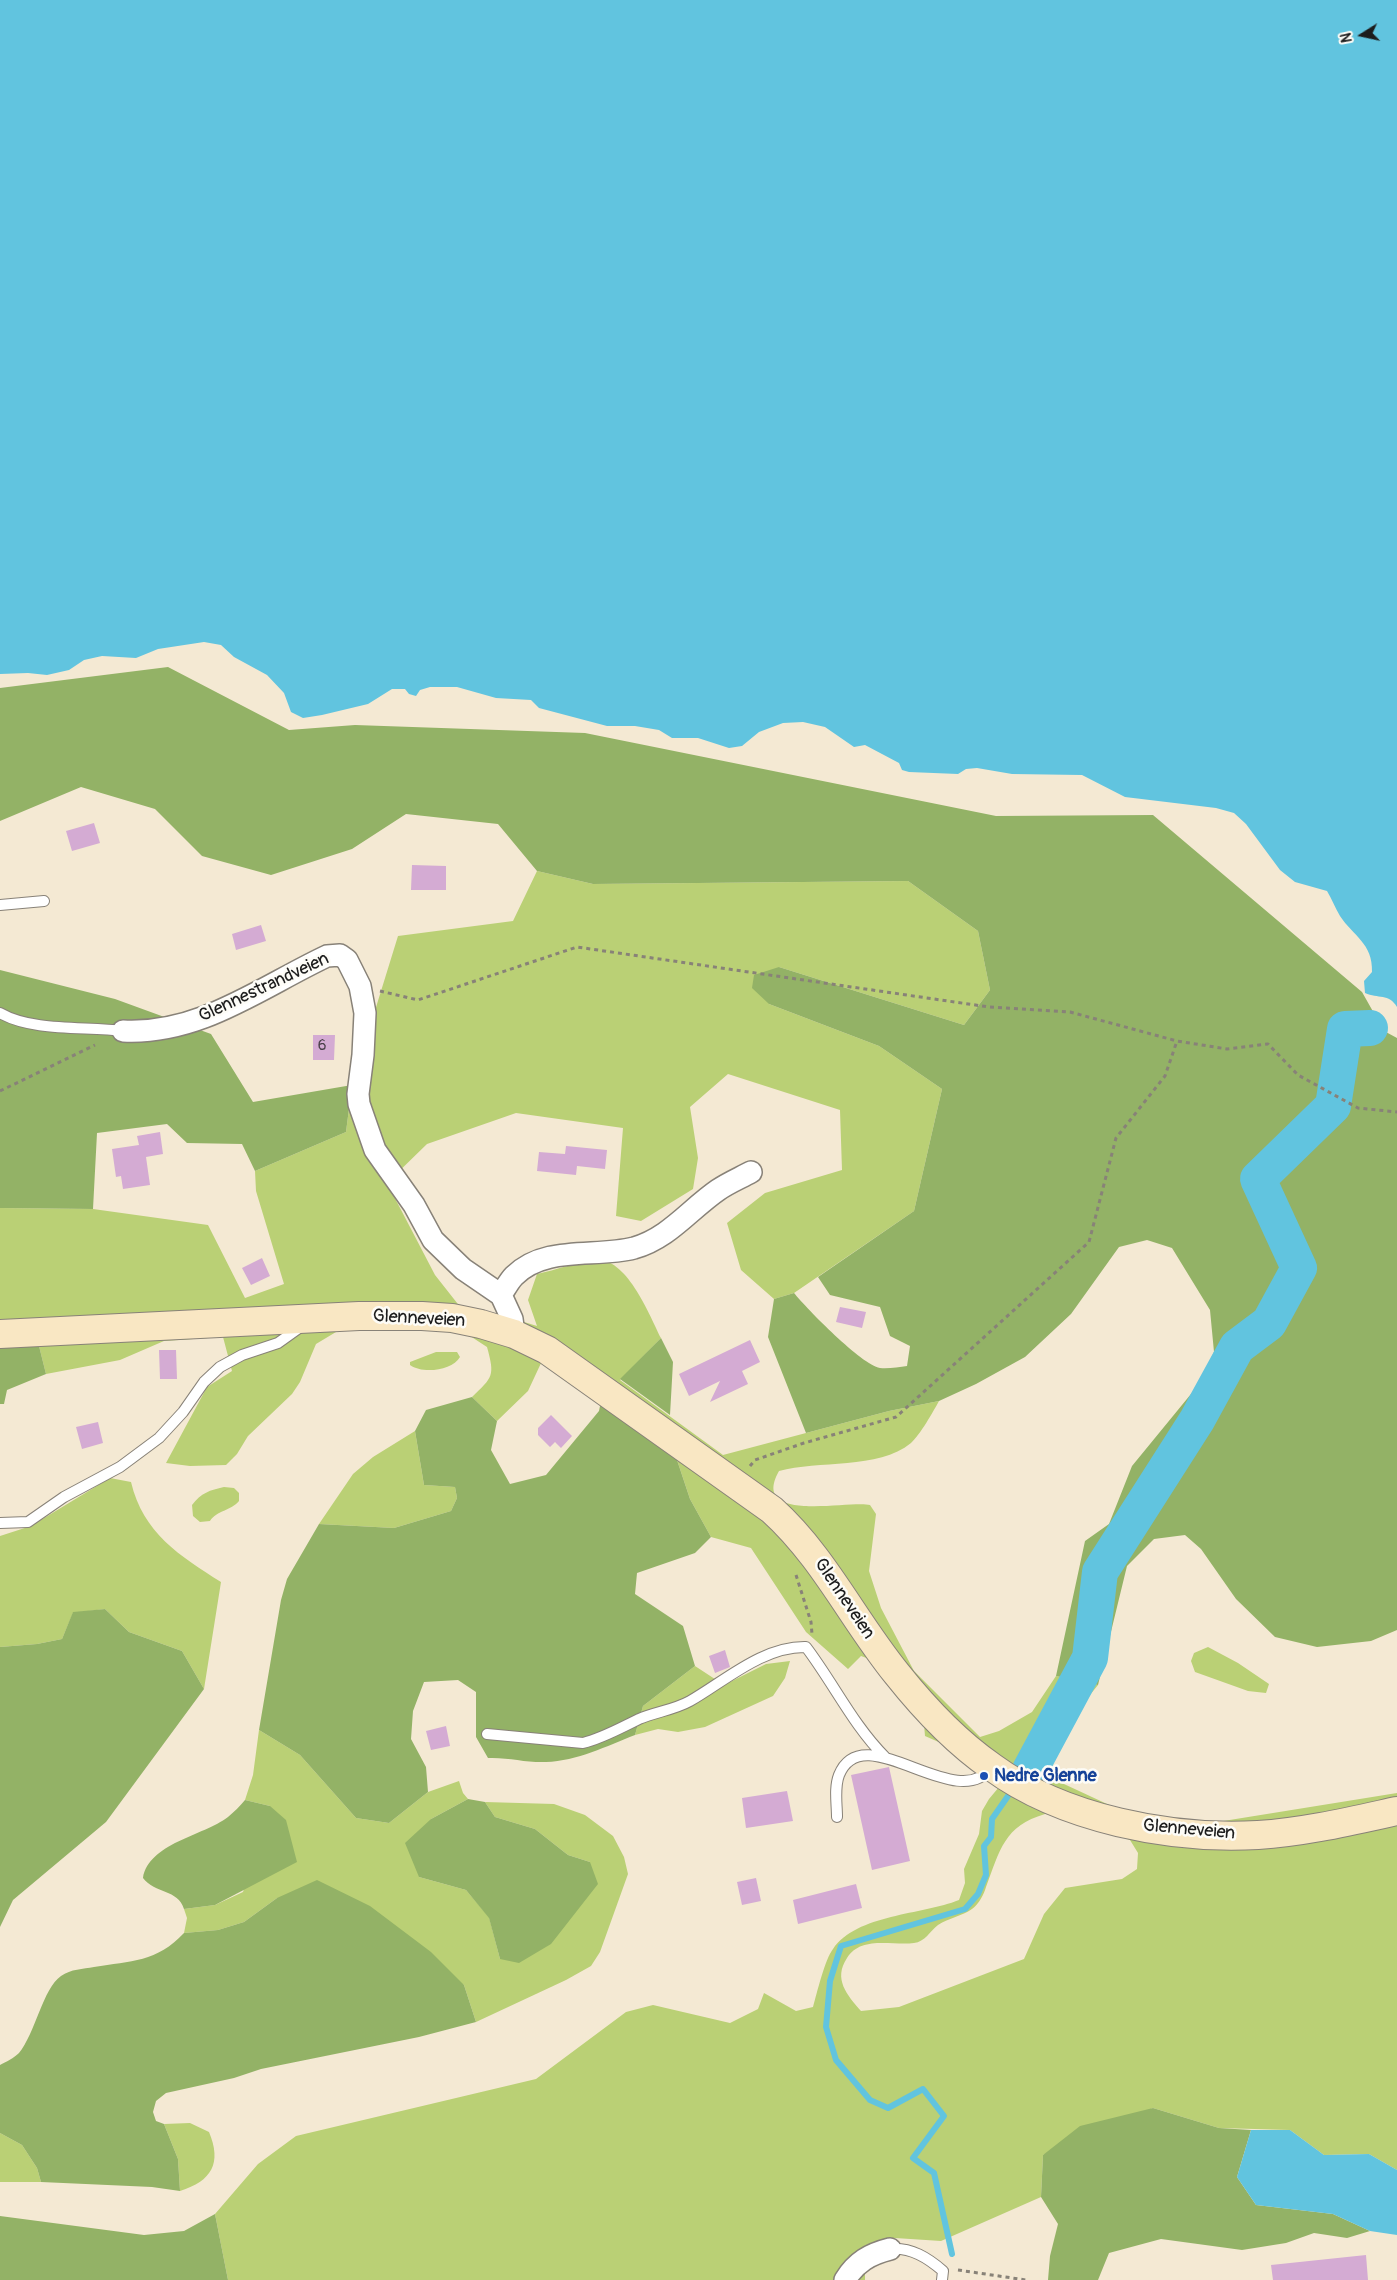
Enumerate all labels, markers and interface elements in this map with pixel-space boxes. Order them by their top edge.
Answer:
north arrow [1337,10,1387,60]
text: N [1338,32,1356,44]
street label: Glennestrandveien [195,948,333,1028]
house number: 6 [318,1037,326,1055]
street label: Glenneveien [372,1306,466,1332]
street label: Glenneveien [809,1555,879,1643]
place label: Nedre Glenne [994,1765,1097,1787]
marker: Nedre Glenne [978,1770,990,1782]
street label: Glenneveien [1142,1815,1236,1845]

